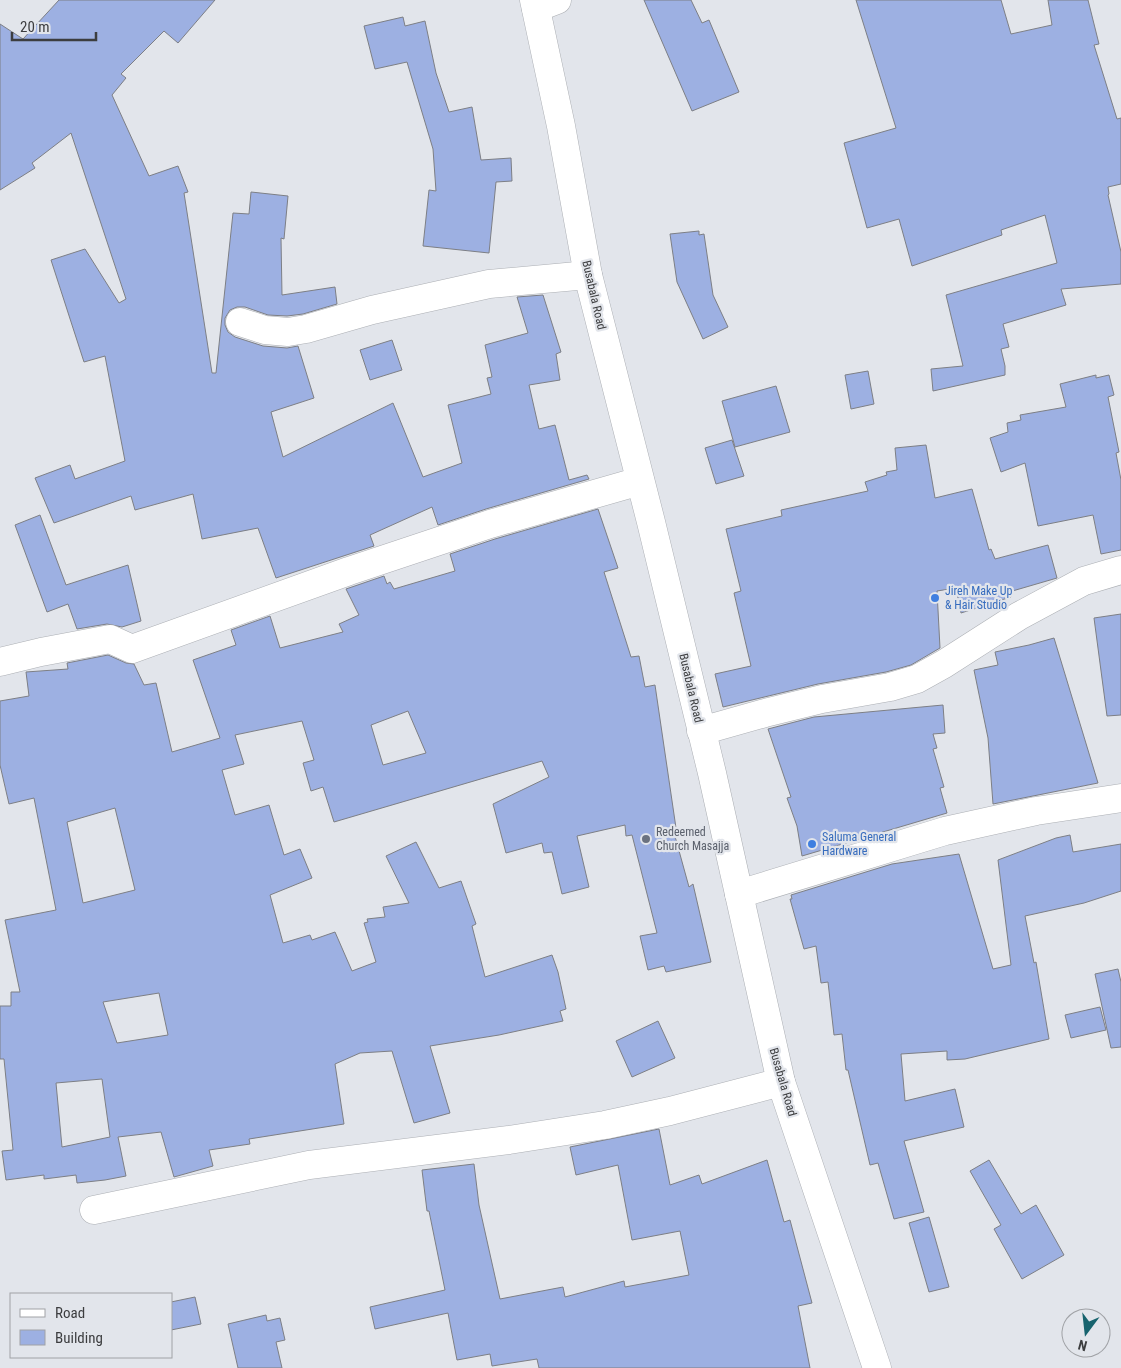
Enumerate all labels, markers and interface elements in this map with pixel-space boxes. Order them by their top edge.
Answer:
scale bar [12,10,96,42]
text: 20 m [20,18,50,36]
street label: Busabala Road [579,259,609,331]
place label: Jireh Make Up & Hair Studio [945,584,1012,612]
marker: Jireh Make Up & Hair Studio [929,592,941,604]
street label: Busabala Road [676,652,706,724]
place label: Redeemed Church Masajja [656,825,729,853]
place label: Saluma General Hardware [822,830,896,858]
marker: Redeemed Church Masajja [640,833,652,845]
marker: Saluma General Hardware [806,838,818,850]
street label: Busabala Road [767,1046,799,1118]
legend [10,1293,172,1358]
text: Road [55,1304,85,1322]
north arrow [1061,1308,1111,1358]
text: Building [55,1329,103,1347]
text: N [1076,1337,1089,1354]

